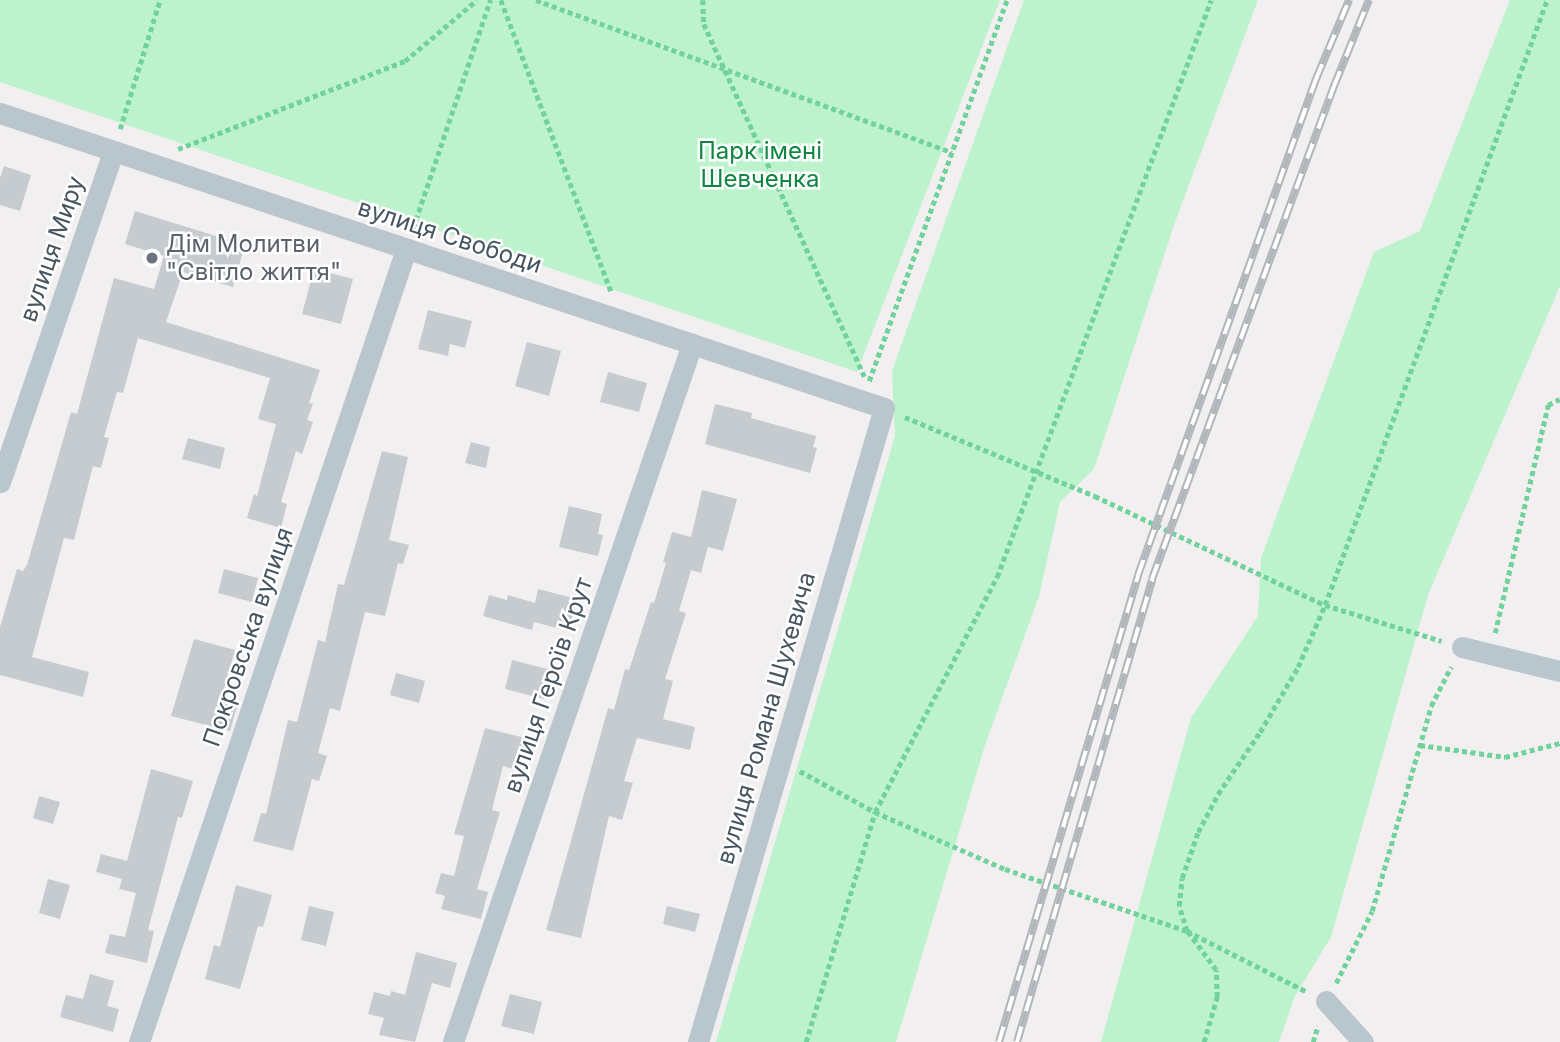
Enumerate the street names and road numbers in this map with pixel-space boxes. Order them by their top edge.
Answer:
street label: вулиця Миру [14,172,90,326]
street label: вулиця Свободи [354,193,546,279]
street label: Покровська вулиця [197,524,299,750]
street label: вулиця Романа Шухевича [710,569,822,867]
street label: вулиця Героїв Крут [498,574,598,796]

